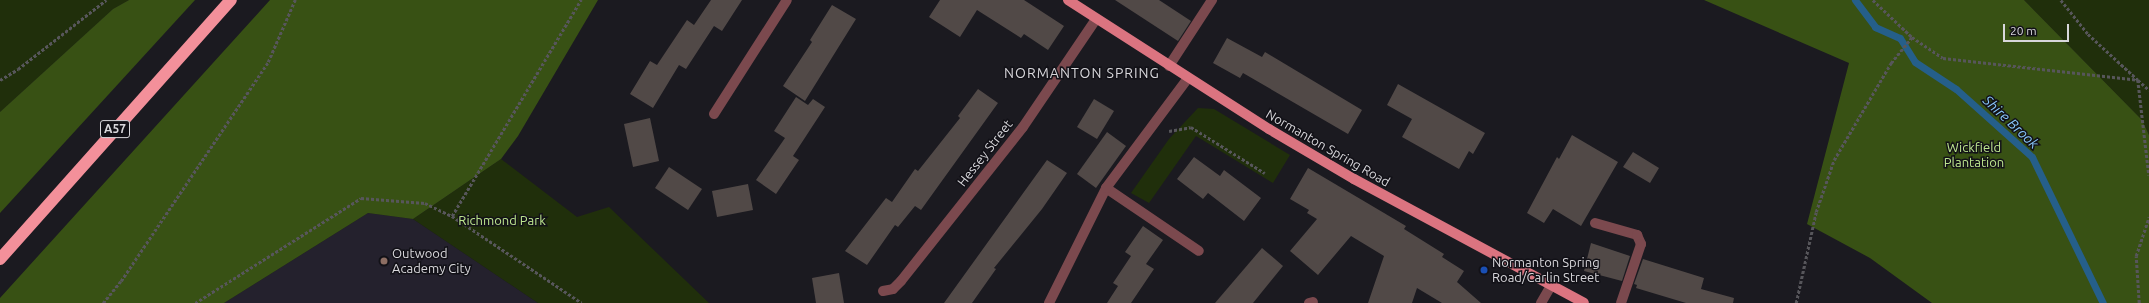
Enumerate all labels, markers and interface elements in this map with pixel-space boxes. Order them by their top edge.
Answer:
scale bar [2005,16,2071,42]
text: 20 m [2010,24,2037,37]
district label: NORMANTON SPRING [1004,65,1160,81]
water label: Shire Brook [1980,92,2042,152]
street label: Normanton Spring Road [1263,106,1393,190]
street label: Hessey Street [954,117,1016,189]
road number: A57 [100,119,130,139]
park label: Wickfield Plantation [1944,140,2004,171]
park label: Richmond Park [458,212,546,228]
place label: Outwood Academy City [392,246,471,277]
place label: Normanton Spring Road/Carlin Street [1492,255,1600,286]
marker: Outwood Academy City [379,256,389,266]
marker: Normanton Spring Road/Carlin Street [1479,265,1489,275]

